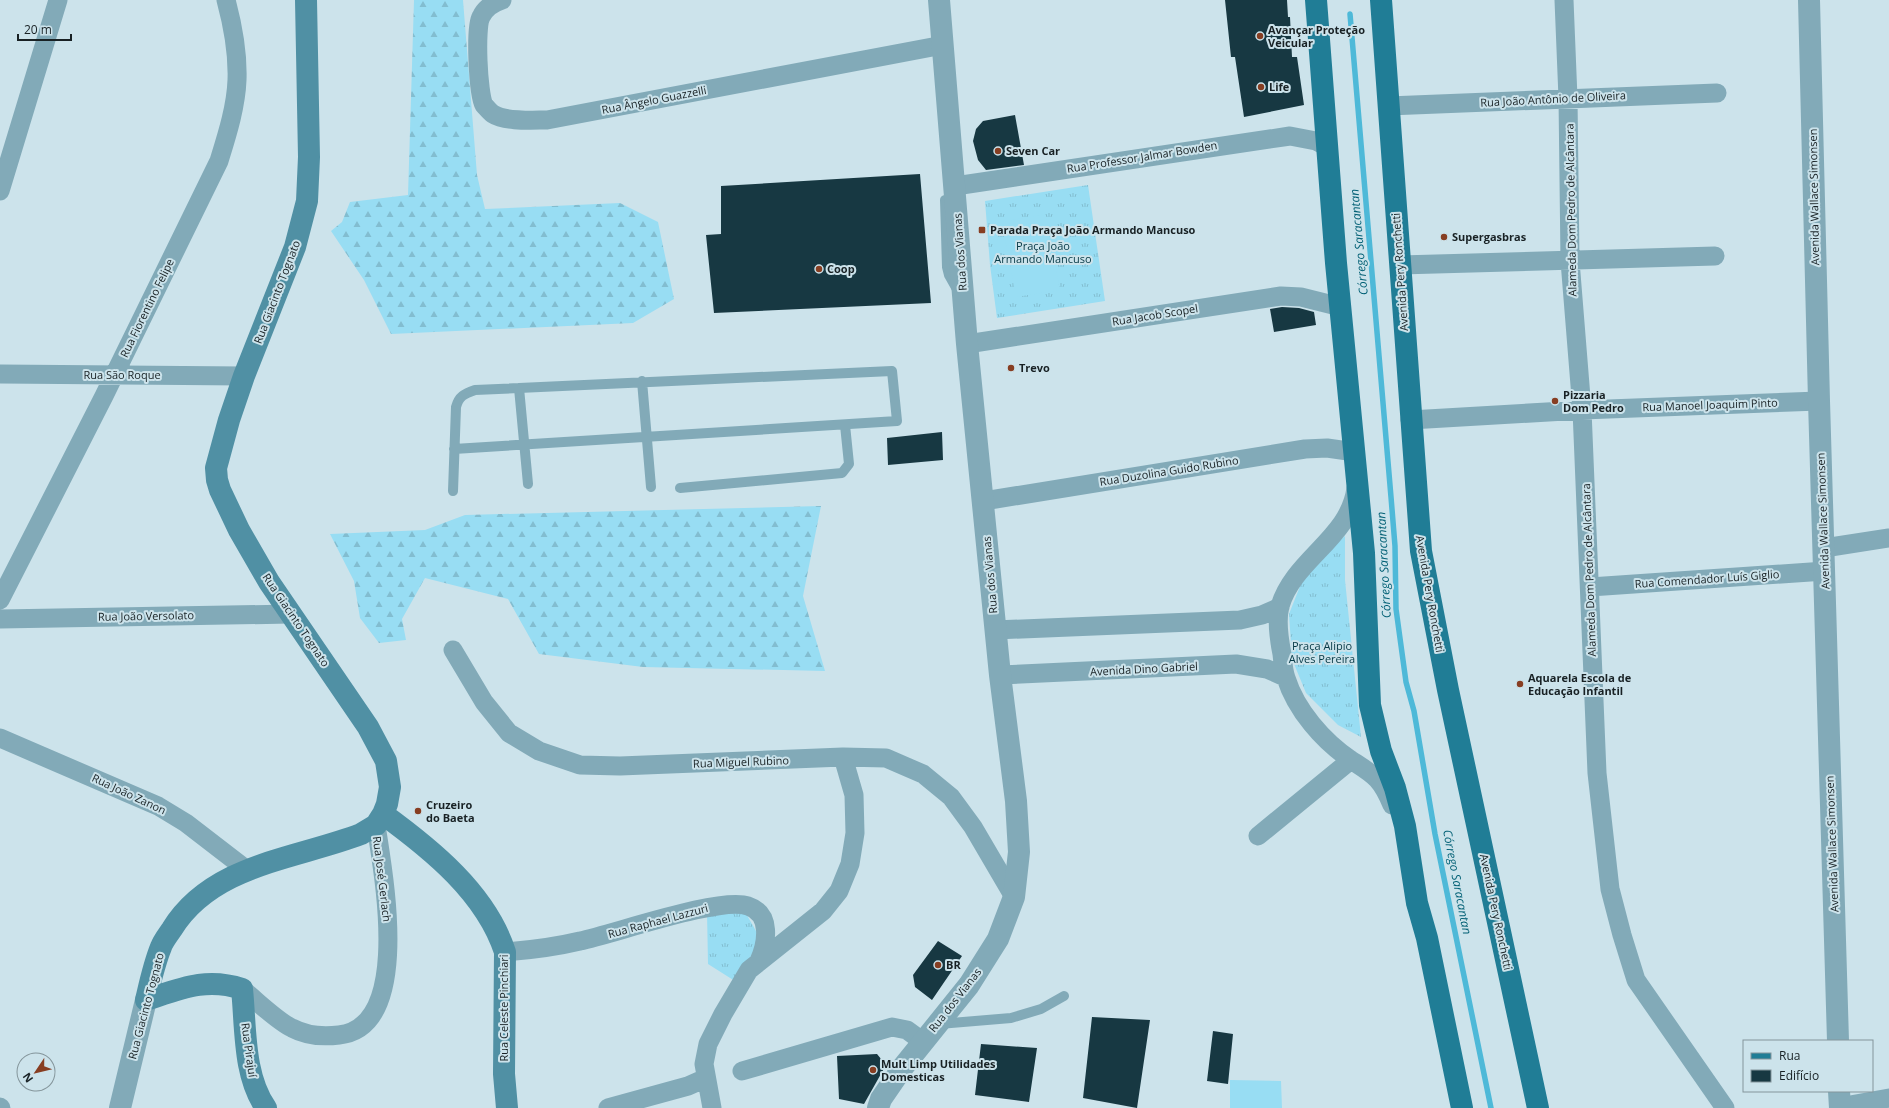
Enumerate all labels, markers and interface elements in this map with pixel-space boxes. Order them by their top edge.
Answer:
scale bar [18,16,71,42]
text: 20 m [24,21,52,38]
place label: Avançar Proteção Veicular [1268,22,1365,50]
marker: Avançar Proteção Veicular [1255,31,1265,41]
place label: Life [1269,79,1290,94]
street label: Rua Ângelo Guazzelli [600,82,708,117]
marker: Life [1256,82,1266,92]
street label: Rua João Antônio de Oliveira [1480,87,1626,110]
street label: Alameda Dom Pedro de Alcântara [1561,123,1580,297]
street label: Avenida Wallace Simonsen [1805,129,1822,265]
street label: Rua Professor Jalmar Bowden [1066,137,1218,176]
place label: Seven Car [1006,143,1060,158]
marker: Seven Car [993,146,1003,156]
water label: Córrego Saracantan [1345,188,1372,296]
street label: Avenida Pery Ronchetti [1388,212,1411,332]
street label: Rua dos Vianas [949,213,970,291]
place label: Parada Praça João Armando Mancuso [990,222,1196,237]
marker: Parada Praça João Armando Mancuso [977,225,987,235]
place label: Supergasbras [1452,229,1527,244]
marker: Supergasbras [1439,232,1449,242]
street label: Rua Giacinto Tognato [250,238,303,346]
park label: Praça João Armando Mancuso [994,238,1092,266]
street label: Rua Fiorentino Felipe [116,256,177,360]
place label: Coop [827,261,855,276]
marker: Coop [814,264,824,274]
street label: Rua Jacob Scopel [1111,300,1199,329]
place label: Trevo [1019,360,1050,375]
marker: Trevo [1006,363,1016,373]
street label: Rua São Roque [83,367,161,382]
place label: Pizzaria Dom Pedro [1563,387,1624,415]
street label: Rua Manoel Joaquim Pinto [1642,395,1778,414]
marker: Pizzaria Dom Pedro [1550,396,1560,406]
street label: Rua Duzolina Guido Rubino [1098,452,1240,489]
street label: Avenida Wallace Simonsen [1813,452,1832,590]
street label: Alameda Dom Pedro de Alcântara [1578,483,1599,657]
water label: Córrego Saracantan [1372,511,1395,619]
street label: Avenida Pery Ronchetti [1413,534,1448,654]
street label: Rua dos Vianas [979,536,1000,614]
street label: Rua Comendador Luís Giglio [1634,566,1780,591]
street label: Rua Giacinto Tognato [260,570,333,670]
street label: Rua João Versolato [98,607,195,624]
park label: Praça Alipio Alves Pereira [1289,638,1355,666]
street label: Avenida Dino Gabriel [1090,658,1198,679]
place label: Aquarela Escola de Educação Infantil [1528,670,1632,698]
marker: Aquarela Escola de Educação Infantil [1515,679,1525,689]
street label: Rua Miguel Rubino [693,752,790,771]
street label: Rua João Zanon [90,770,169,817]
street label: Avenida Wallace Simonsen [1822,775,1841,913]
place label: Cruzeiro do Baeta [426,797,475,825]
marker: Cruzeiro do Baeta [413,806,423,816]
water label: Córrego Saracantan [1439,828,1476,936]
street label: Rua José Gerlach [370,835,395,923]
street label: Avenida Pery Ronchetti [1477,852,1516,971]
street label: Rua Raphael Lazzuri [606,900,710,941]
street label: Rua Giacinto Tognato [124,951,167,1061]
street label: Rua Celeste Pinchiari [496,954,511,1062]
place label: BR [946,957,961,972]
marker: BR [933,960,943,970]
street label: Rua dos Vianas [925,965,984,1035]
street label: Rua Pirajuí [238,1022,261,1078]
legend [1743,1040,1873,1092]
text: Rua [1779,1047,1800,1064]
north arrow [16,1052,56,1092]
place label: Mult Limp Utilidades Domesticas [881,1056,996,1084]
marker: Mult Limp Utilidades Domesticas [868,1065,878,1075]
text: Edifício [1779,1067,1819,1084]
text: N [19,1070,36,1086]

